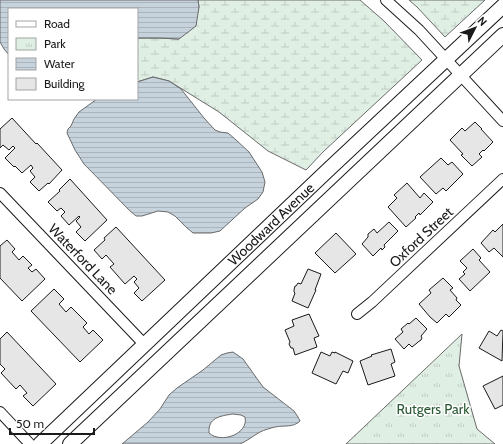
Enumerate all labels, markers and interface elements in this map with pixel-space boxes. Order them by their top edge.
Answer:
legend [8,8,138,100]
north arrow [455,8,495,48]
text: N [475,14,490,29]
text: Road [44,16,70,31]
text: Park [44,36,66,51]
text: Water [44,56,75,71]
text: Building [44,76,86,91]
street label: Woodward Avenue [224,179,318,269]
street label: Oxford Street [385,203,457,271]
street label: Waterford Lane [45,220,121,298]
park label: Rutgers Park [396,400,470,418]
scale bar [10,410,94,436]
text: 50 m [16,416,44,431]

